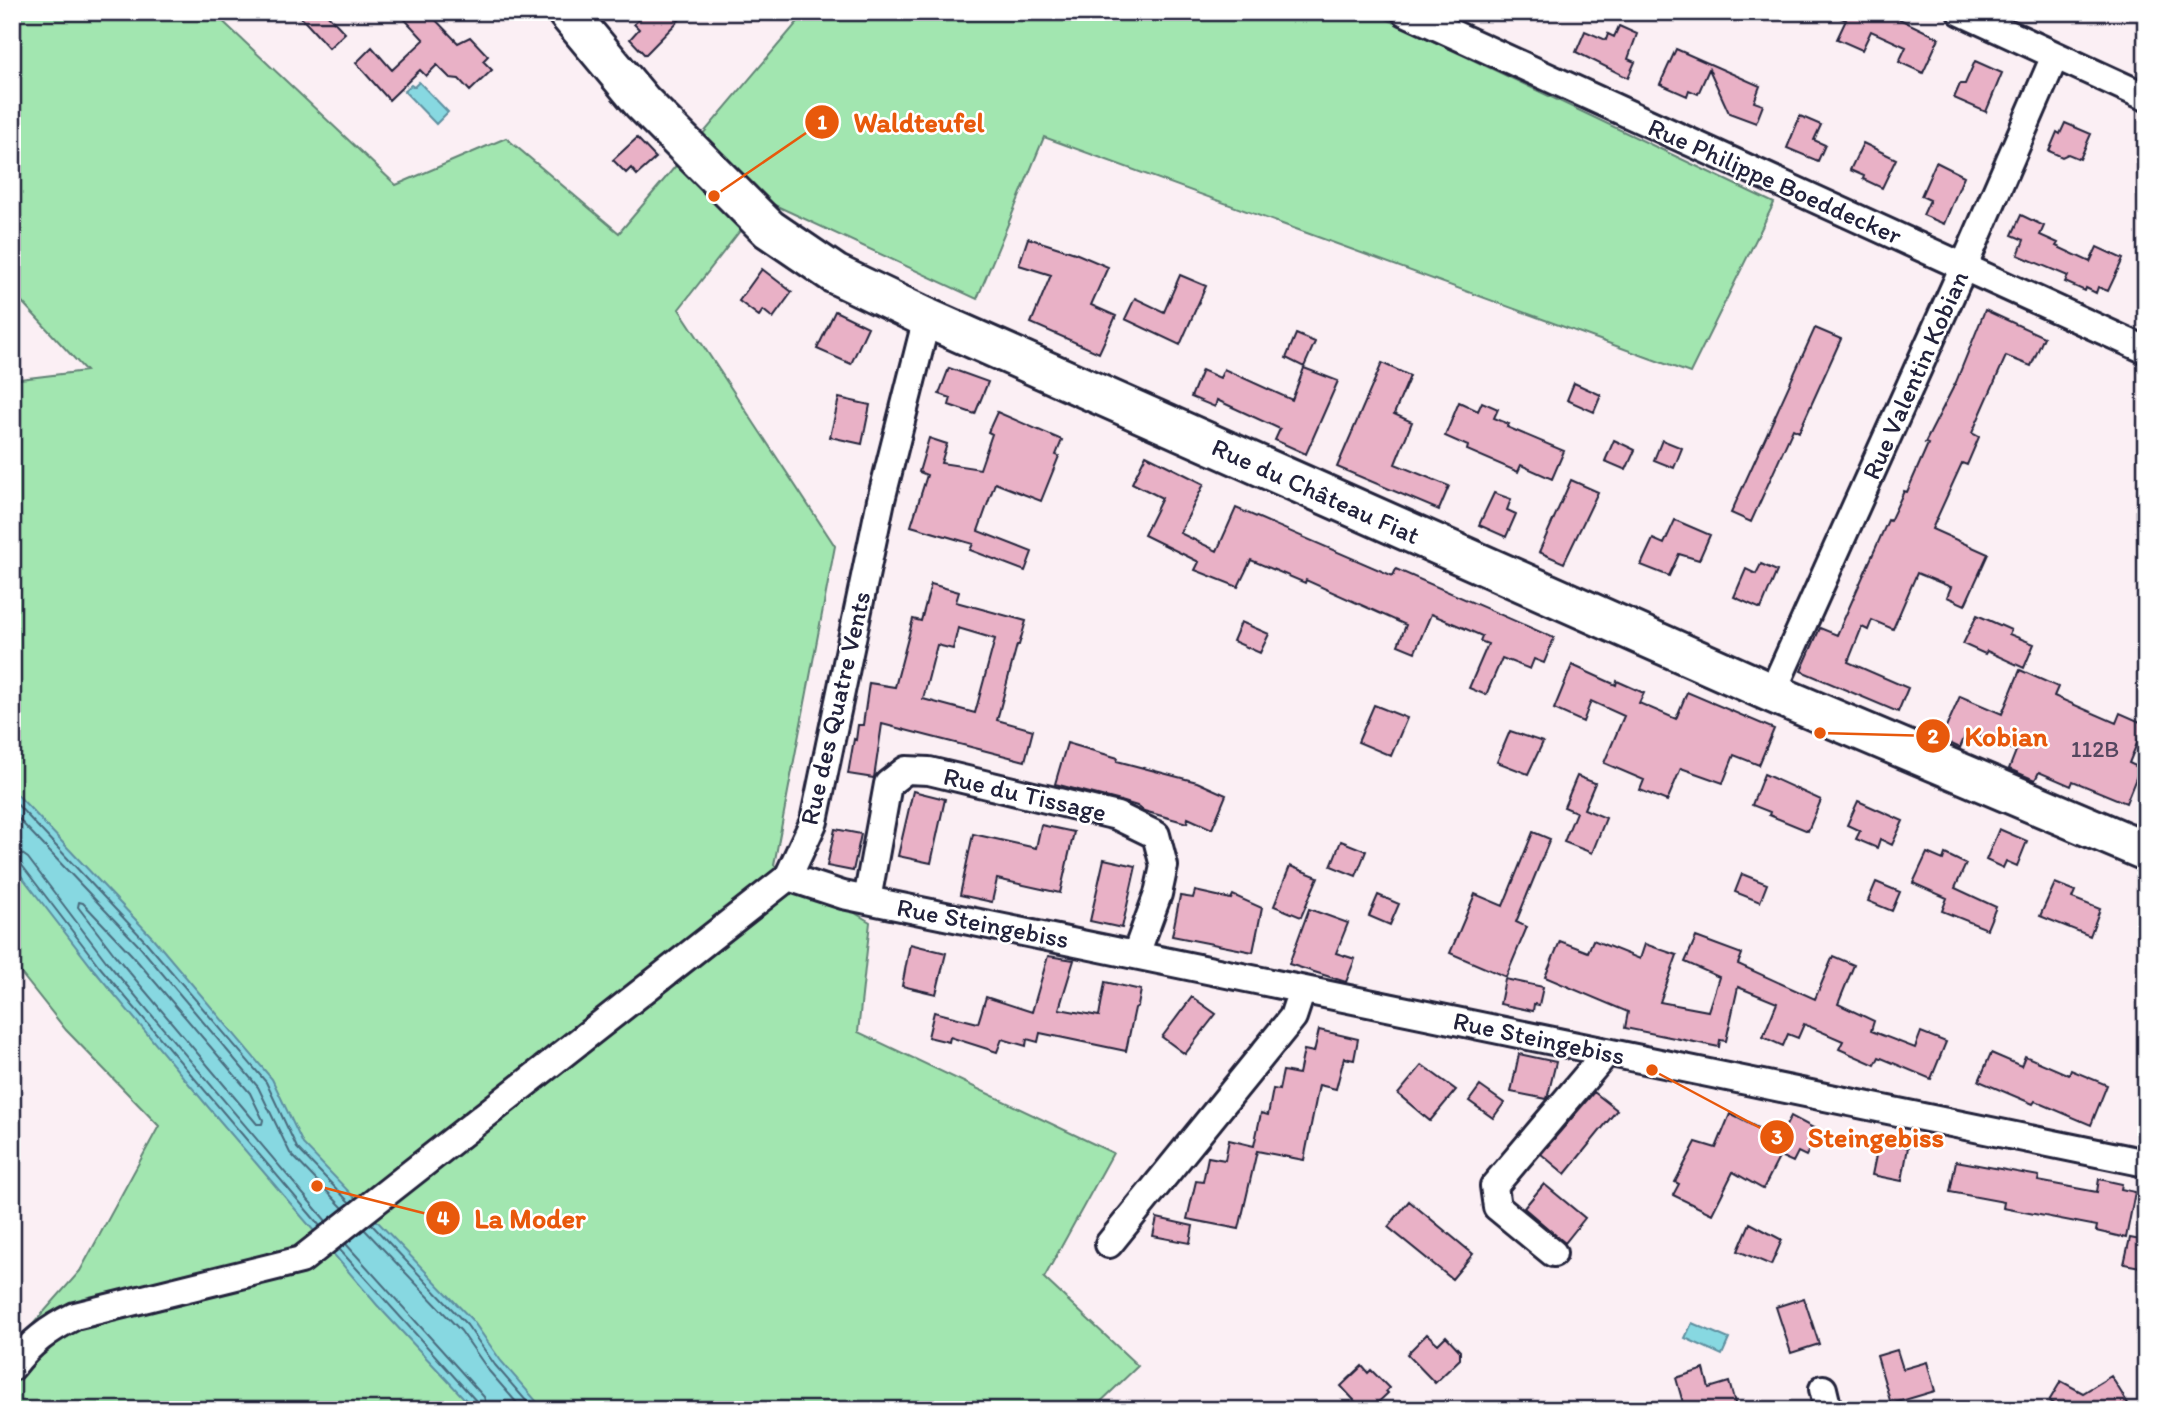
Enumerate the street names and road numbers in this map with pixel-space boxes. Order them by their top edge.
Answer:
street label: Rue Philippe Boeddecker [1643,111,1908,252]
street label: Rue Valentin Kobian [1855,265,1976,484]
street label: Rue du Château Fiat [1207,431,1425,551]
street label: Rue des Quatre Vents [793,588,877,828]
street label: Rue du Tissage [940,760,1110,828]
street label: Rue Steingebiss [894,891,1072,955]
street label: Rue Steingebiss [1450,1004,1628,1072]

